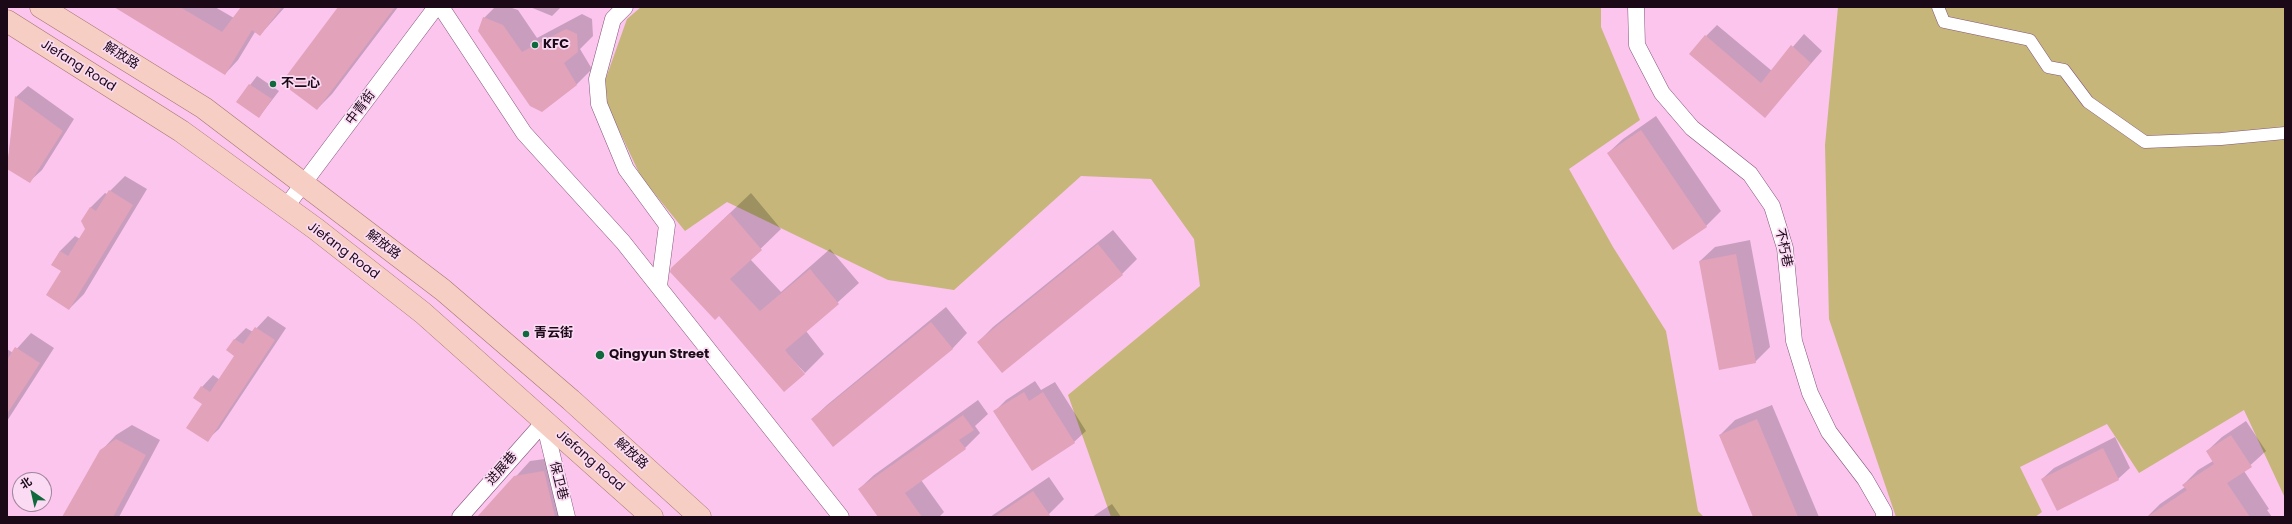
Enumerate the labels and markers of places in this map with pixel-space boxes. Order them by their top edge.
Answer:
place label: KFC [543,37,569,53]
marker: KFC [530,40,540,50]
place label: 不二心 [281,76,320,92]
marker: 不二心 [268,79,278,89]
place label: 青云街 [534,326,573,342]
marker: 青云街 [521,329,531,339]
place label: Qingyun Street [609,347,709,363]
marker: Qingyun Street [594,349,606,361]

